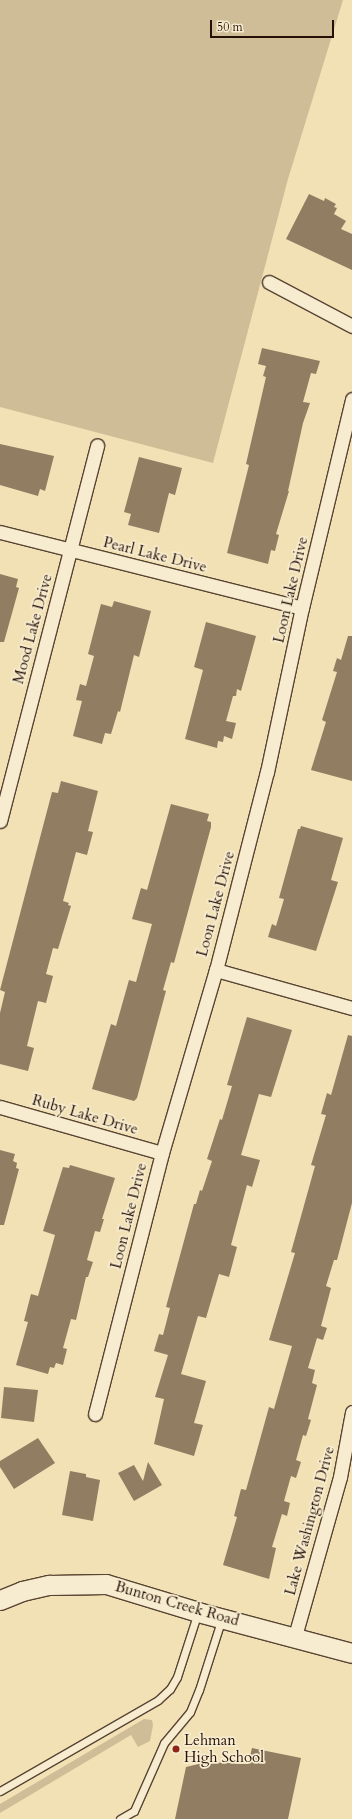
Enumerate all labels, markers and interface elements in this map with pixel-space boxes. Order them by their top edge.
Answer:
scale bar [212,12,336,38]
text: 50 m [217,19,243,35]
street label: Pearl Lake Drive [101,533,209,577]
street label: Loon Lake Drive [270,535,312,645]
street label: Mood Lake Drive [10,572,56,686]
street label: Loon Lake Drive [193,849,239,959]
street label: Ruby Lake Drive [30,1091,140,1139]
street label: Loon Lake Drive [107,1161,151,1271]
street label: Lake Washington Drive [281,1445,339,1597]
street label: Bunton Creek Road [113,1578,241,1630]
place label: Lehman High School [184,1731,264,1766]
marker: Lehman High School [171,1744,181,1754]

